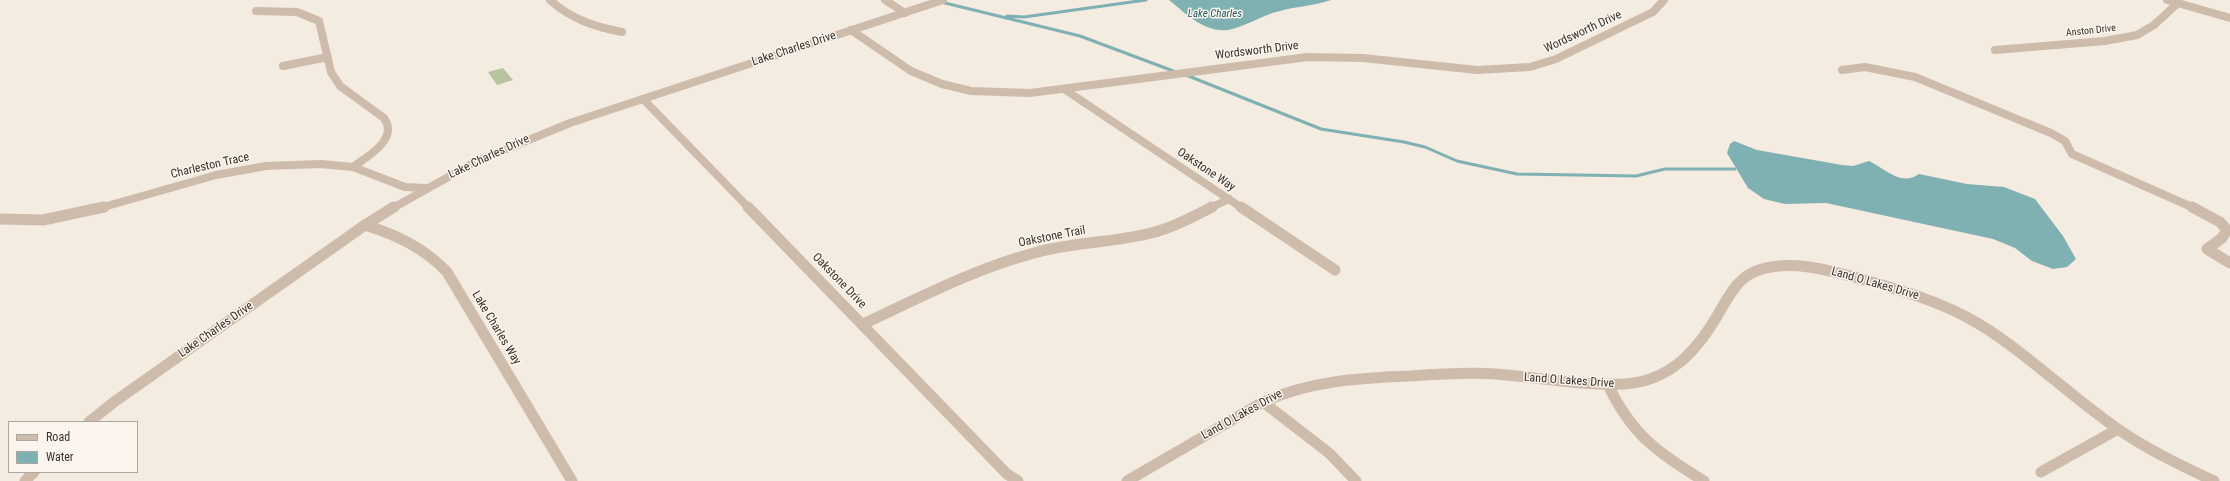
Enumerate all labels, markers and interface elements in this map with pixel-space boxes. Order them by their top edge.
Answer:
water label: Lake Charles [1188,7,1242,21]
street label: Wordsworth Drive [1542,8,1624,56]
street label: Anston Drive [2065,22,2117,40]
street label: Lake Charles Drive [750,29,838,69]
street label: Wordsworth Drive [1215,39,1299,63]
street label: Lake Charles Drive [446,132,532,182]
street label: Oakstone Way [1174,145,1238,195]
street label: Charleston Trace [169,150,251,182]
street label: Oakstone Trail [1017,223,1087,251]
street label: Oakstone Drive [809,250,869,312]
street label: Land O Lakes Drive [1830,265,1920,303]
street label: Lake Charles Way [468,289,524,367]
street label: Lake Charles Drive [176,299,256,361]
street label: Land O Lakes Drive [1523,371,1615,391]
street label: Land O Lakes Drive [1199,387,1285,443]
legend [8,421,138,473]
text: Road [46,430,70,444]
text: Water [46,450,74,464]

